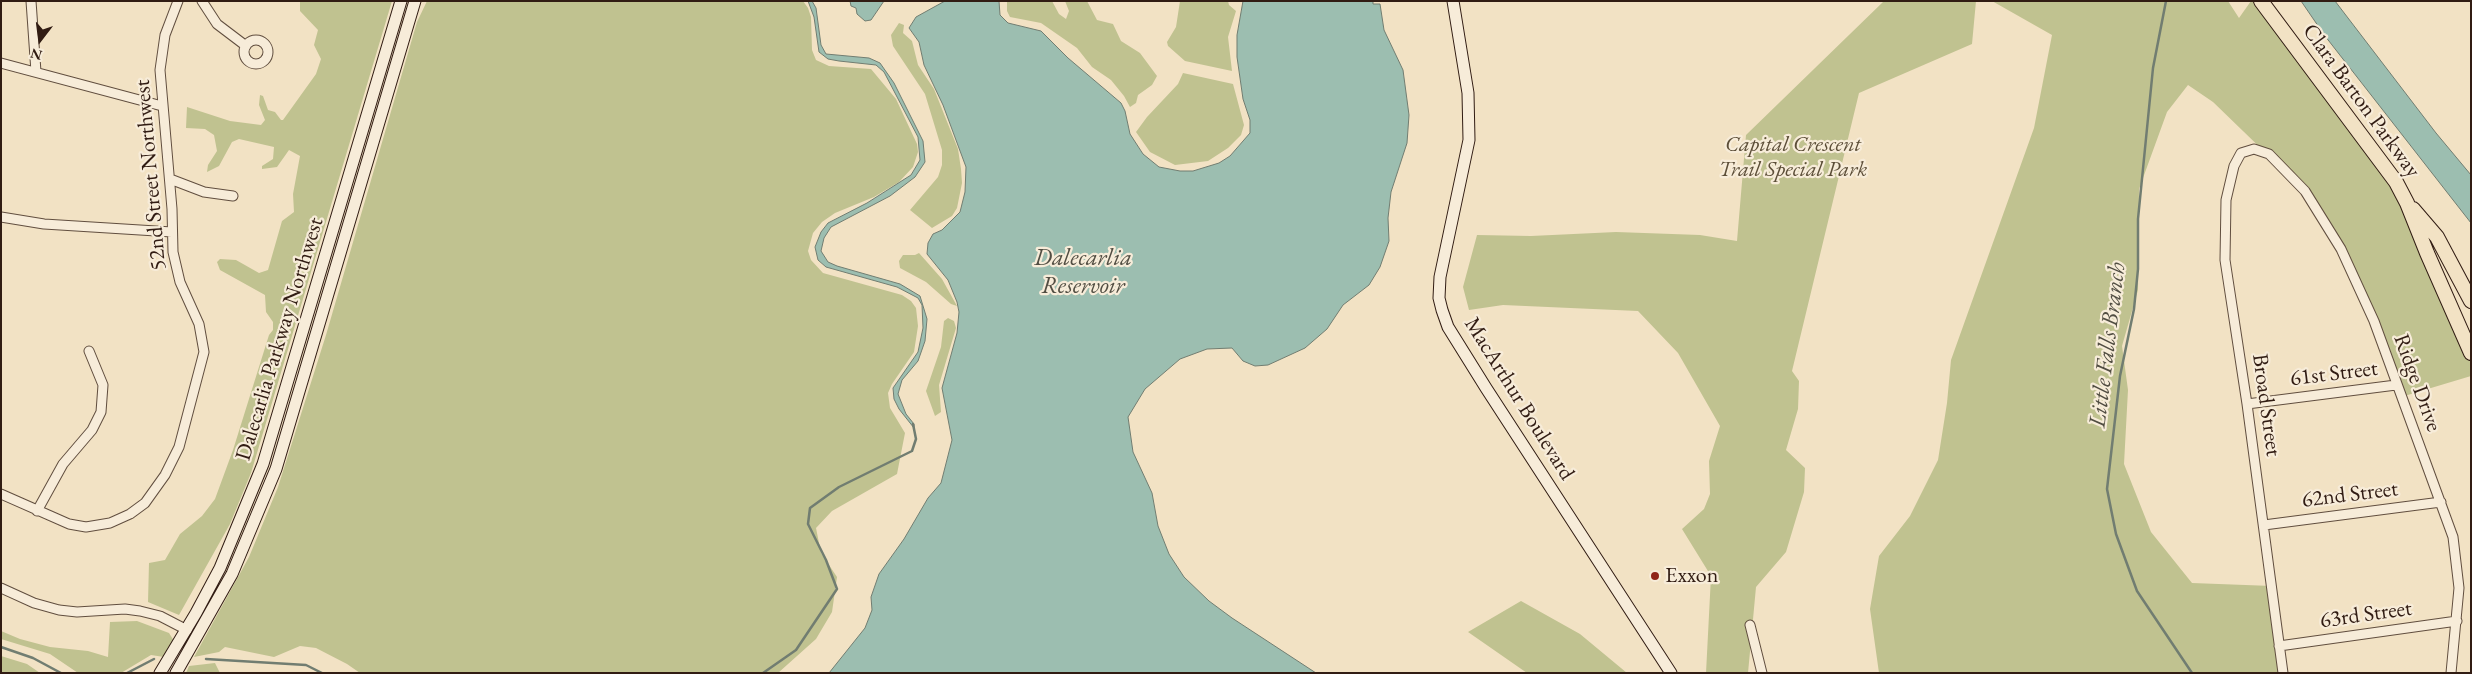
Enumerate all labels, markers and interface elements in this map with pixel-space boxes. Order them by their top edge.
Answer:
north arrow [15,15,65,65]
street label: Clara Barton Parkway [2296,19,2426,183]
text: N [28,44,44,65]
street label: 52nd Street Northwest [130,78,172,272]
park label: Capital Crescent Trail Special Park [1719,132,1867,184]
street label: Dalecarlia Parkway Northwest [230,214,330,464]
water label: Dalecarlia Reservoir [1034,244,1132,300]
water label: Little Falls Branch [2084,261,2132,429]
street label: MacArthur Boulevard [1458,313,1580,485]
street label: Ridge Drive [2387,331,2447,435]
street label: Broad Street [2246,352,2286,458]
street label: 61st Street [2289,356,2379,392]
street label: 62nd Street [2300,476,2400,514]
place label: Exxon [1665,563,1718,589]
marker: Exxon [1649,570,1661,582]
street label: 63rd Street [2318,596,2414,634]

